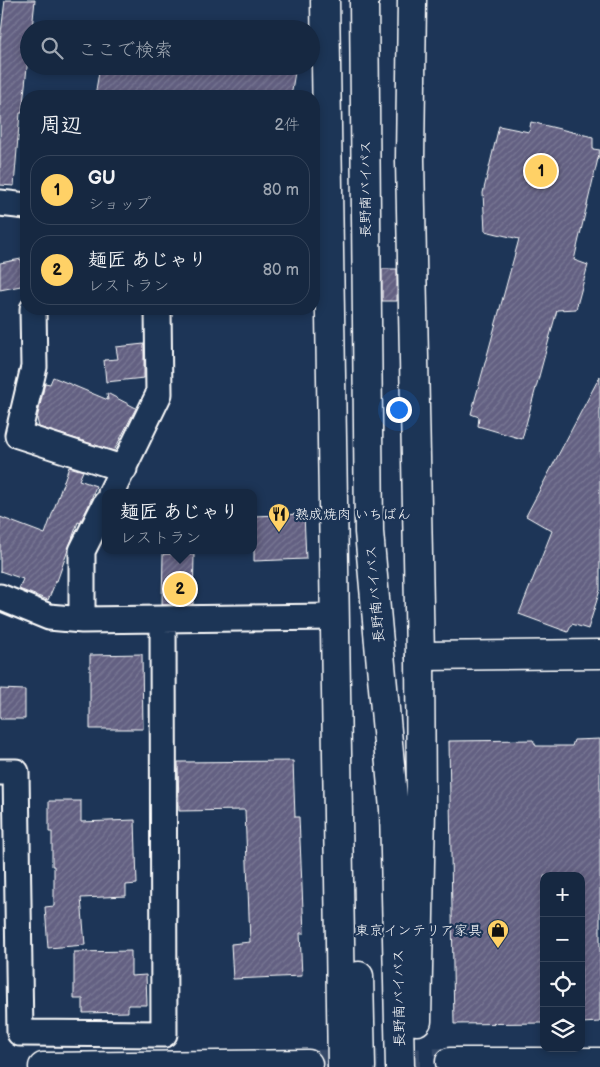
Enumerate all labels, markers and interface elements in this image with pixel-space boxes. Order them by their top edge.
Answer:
search box [20,20,320,75]
icon: search [38,34,66,62]
text: ここで検索 [78,39,173,62]
text: 周辺 [40,113,82,138]
text: 2件 [275,116,300,135]
street label: 長野南バイパス [357,140,374,238]
pin: 1 [525,152,557,190]
text: GU [88,167,116,190]
text: 1 [54,181,60,200]
text: 80 m [263,181,299,200]
text: ショップ [88,195,151,214]
text: 麺匠 あじゃり [88,249,207,272]
text: 2 [52,261,62,280]
text: 80 m [263,261,299,280]
text: レストラン [88,277,169,296]
your location [386,397,412,423]
popup [102,489,257,554]
text: 麺匠 あじゃり [120,501,239,524]
restaurant icon: 熟成焼肉 いちばん [267,502,291,533]
place label: 熟成焼肉 いちばん [295,506,411,523]
text: レストラン [120,529,201,548]
street label: 長野南バイパス [362,545,388,643]
pin: 2 [164,570,196,608]
map controls [540,872,585,1052]
button: + [540,872,585,917]
button: − [540,917,585,962]
shop icon: 東京インテリア家具 [486,918,510,949]
place label: 東京インテリア家具 [355,922,482,939]
street label: 長野南バイパス [390,949,408,1047]
button: locate [540,962,585,1007]
button: layers [540,1007,585,1052]

